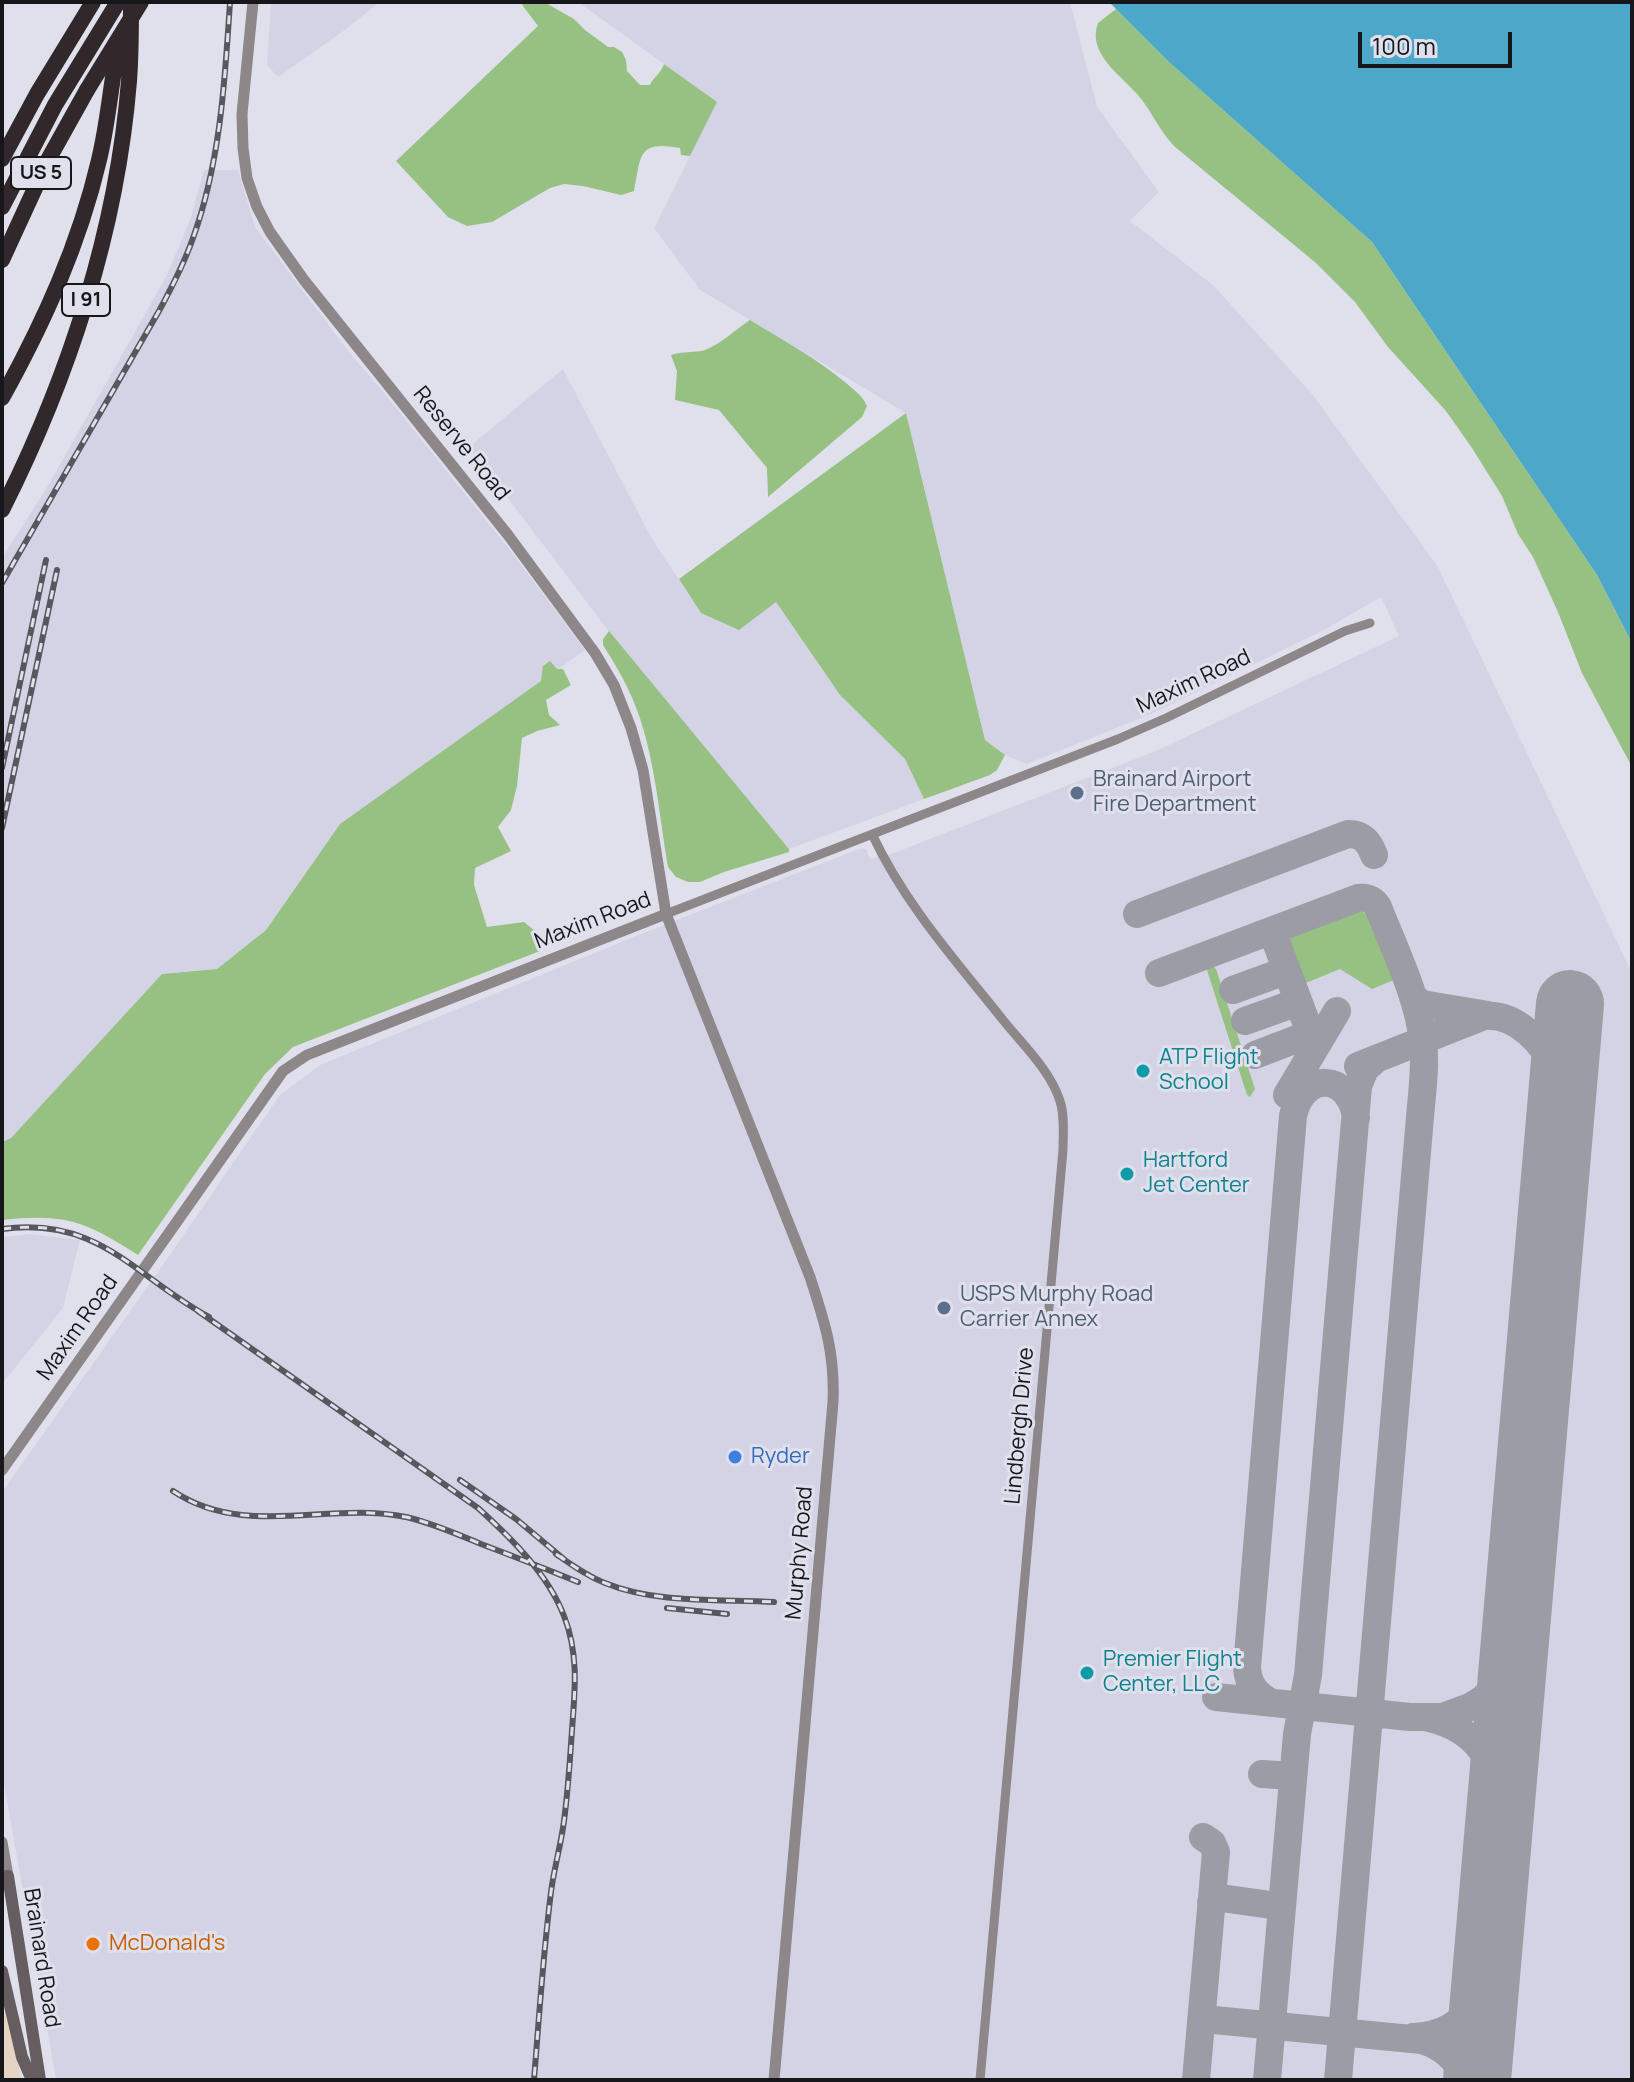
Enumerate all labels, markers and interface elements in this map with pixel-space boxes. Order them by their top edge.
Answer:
scale bar [1362,16,1516,66]
text: 100 m [1372,29,1436,62]
road number: US 5 [11,157,71,189]
road number: I 91 [62,284,110,316]
street label: Reserve Road [407,382,515,506]
street label: Maxim Road [1133,644,1255,720]
place label: Brainard Airport Fire Department [1093,767,1256,818]
marker: Brainard Airport Fire Department [1068,784,1086,802]
street label: Maxim Road [531,887,655,955]
place label: ATP Flight School [1159,1045,1259,1096]
marker: ATP Flight School [1134,1062,1152,1080]
place label: Hartford Jet Center [1143,1148,1250,1200]
marker: Hartford Jet Center [1118,1165,1136,1183]
street label: Maxim Road [32,1270,124,1386]
place label: USPS Murphy Road Carrier Annex [960,1282,1153,1334]
marker: USPS Murphy Road Carrier Annex [935,1299,953,1317]
street label: Lindbergh Drive [1000,1346,1040,1506]
place label: Ryder [751,1444,810,1470]
marker: Ryder [726,1448,744,1466]
street label: Murphy Road [781,1485,819,1621]
place label: Premier Flight Center, LLC [1103,1647,1242,1698]
marker: Premier Flight Center, LLC [1078,1664,1096,1682]
street label: Brainard Road [17,1886,65,2030]
place label: McDonald's [109,1931,225,1957]
marker: McDonald's [84,1935,102,1953]

